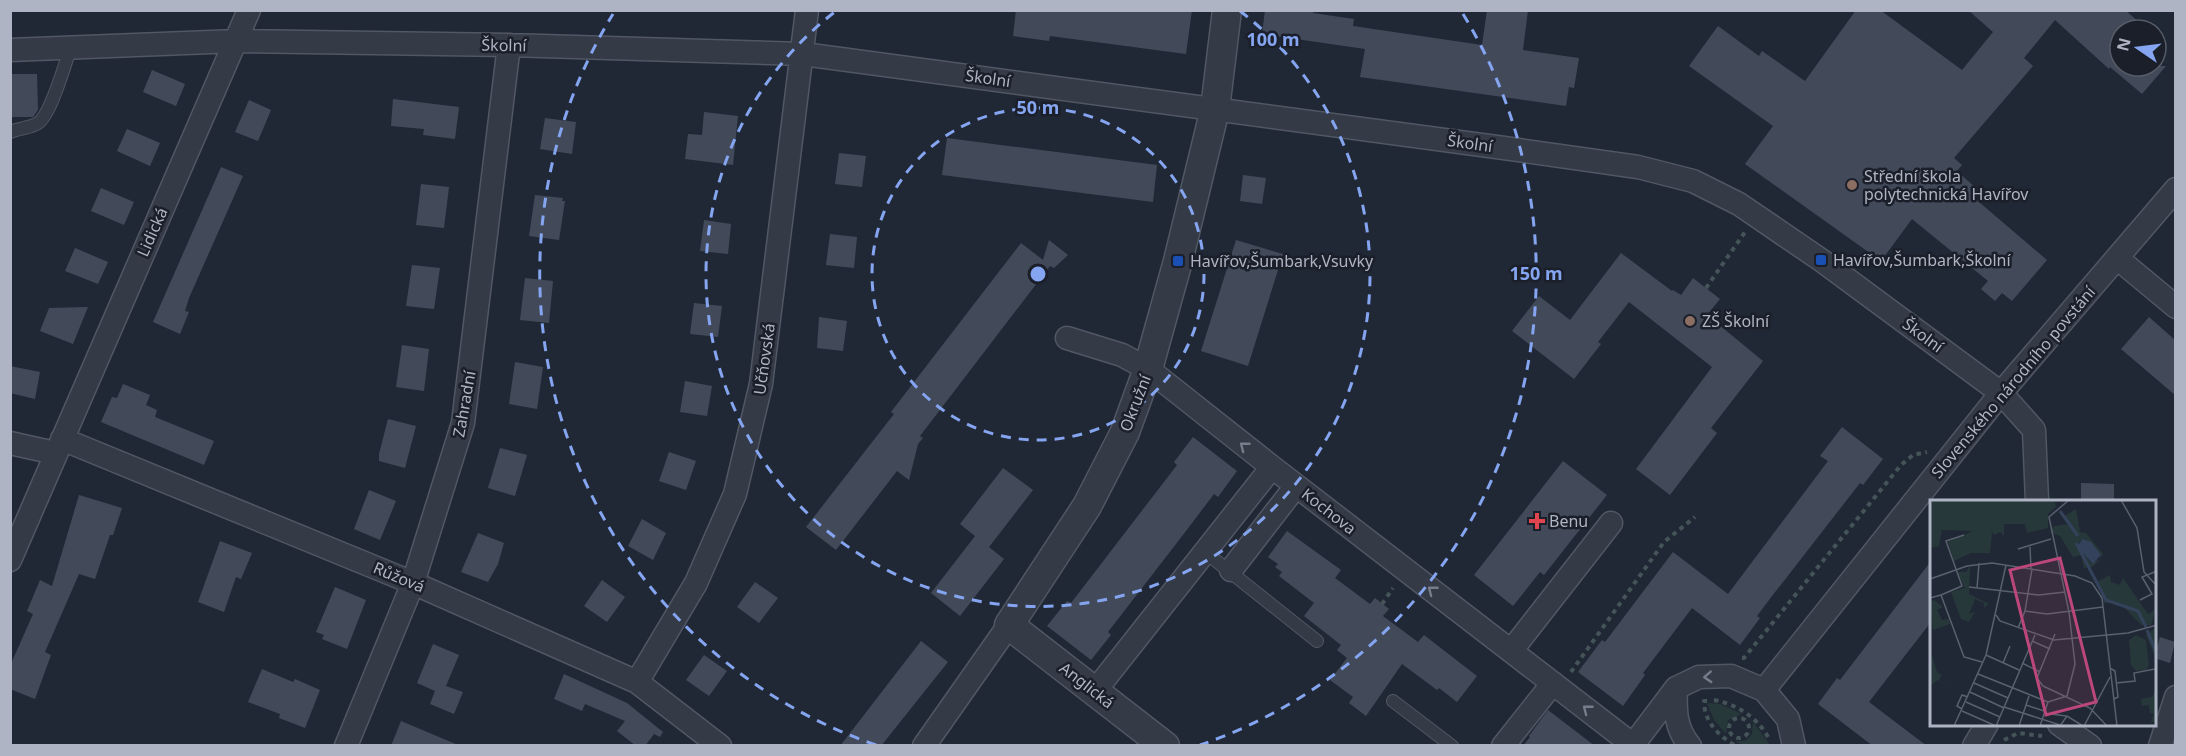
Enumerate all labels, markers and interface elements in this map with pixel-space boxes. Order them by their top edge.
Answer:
north arrow [2108,18,2168,78]
text: 100 m [1246,27,1300,51]
street label: Školní [481,34,528,56]
text: N [2111,35,2136,53]
street label: Školní [964,64,1013,92]
text: 50 m [1017,95,1059,119]
street label: Školní [1446,129,1495,157]
place label: Střední škola polytechnická Havířov [1864,165,2029,205]
marker: Střední škola polytechnická Havířov [1845,178,1859,192]
street label: Lidická [131,204,173,260]
place label: Havířov,Šumbark,Školní [1833,249,2011,271]
place label: Havířov,Šumbark,Vsuvky [1190,250,1374,272]
marker: Havířov,Šumbark,Školní [1814,253,1828,267]
marker: Havířov,Šumbark,Vsuvky [1171,254,1185,268]
text: 150 m [1509,261,1563,285]
centre of rings [1028,264,1048,284]
street label: Slovenského národního povstání [1926,281,2101,483]
place label: ZŠ Školní [1702,310,1770,332]
street label: Školní [1898,313,1948,358]
marker: ZŠ Školní [1683,314,1697,328]
street label: Učňovská [748,322,780,396]
street label: Zahradní [447,368,481,439]
street label: Okružní [1114,371,1156,435]
one-way arrow [1240,442,1251,453]
street label: Kochova [1297,483,1361,539]
inset map [1930,500,2156,726]
place label: Benu [1549,510,1588,532]
marker: Benu [1530,514,1544,528]
street label: Růžová [370,556,428,598]
one-way arrow [1428,587,1439,598]
street label: Anglická [1055,657,1119,713]
one-way arrow [1704,670,1713,683]
one-way arrow [1582,705,1593,716]

